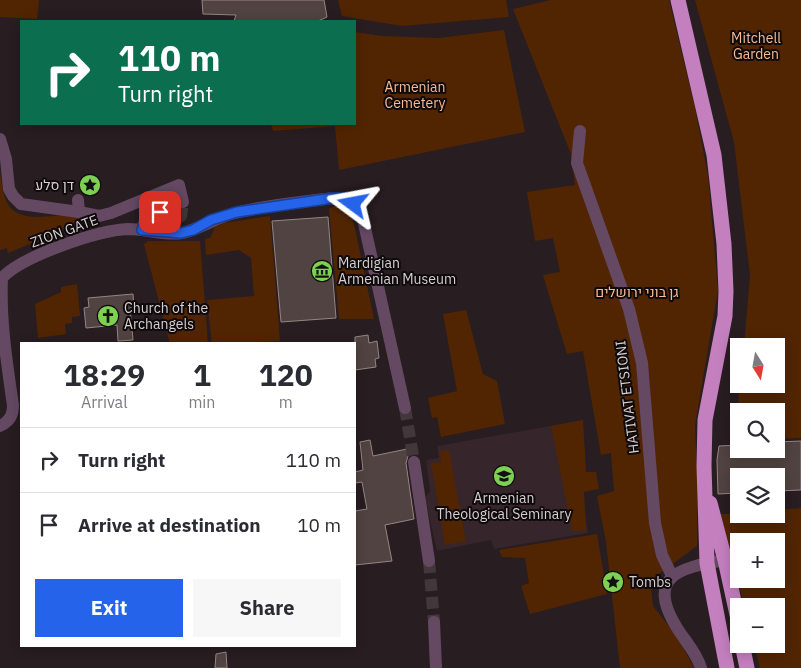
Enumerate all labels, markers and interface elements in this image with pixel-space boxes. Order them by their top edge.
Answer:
park label: Mitchell Garden [731,29,781,63]
text: 110 m [118,35,221,81]
icon: right [35,40,100,105]
park label: Armenian Cemetery [384,78,446,112]
text: Turn right [118,79,213,108]
place icon: דן סלע [78,173,102,197]
place label: דן סלע [35,176,74,194]
position arrow [326,177,378,229]
pin [139,191,181,233]
icon: arrive [146,198,174,226]
street label: ZION GATE [28,210,100,252]
place label: Mardigian Armenian Museum [338,254,456,288]
museum icon: Mardigian Armenian Museum [310,259,334,283]
park label: גן בוני ירושלים [595,283,679,301]
place label: Church of the Archangels [124,299,208,333]
church icon: Church of the Archangels [96,304,120,328]
north arrow [730,338,785,392]
map controls [730,338,785,653]
street label: HATIVAT ETSIONI [611,339,643,455]
text: 18:29 [63,355,145,394]
text: 1 [193,355,211,394]
text: 120 [259,355,313,394]
text: Arrival [81,392,128,412]
text: min [188,392,215,412]
text: m [279,392,293,412]
button: search [730,403,785,458]
icon: right [35,446,63,474]
text: Turn right [78,448,165,472]
text: 110 m [286,448,341,472]
school or university icon: Armenian Theological Seminary [492,464,516,488]
button: layers [730,468,785,523]
place label: Armenian Theological Seminary [437,489,571,523]
icon: arrive [35,511,63,539]
text: Arrive at destination [78,513,261,537]
text: 10 m [297,513,341,537]
button: + [730,533,785,588]
place icon: Tombs [601,570,625,594]
place label: Tombs [629,573,671,591]
button: Exit [35,579,183,637]
button: Share [193,579,341,637]
button: − [730,598,785,653]

